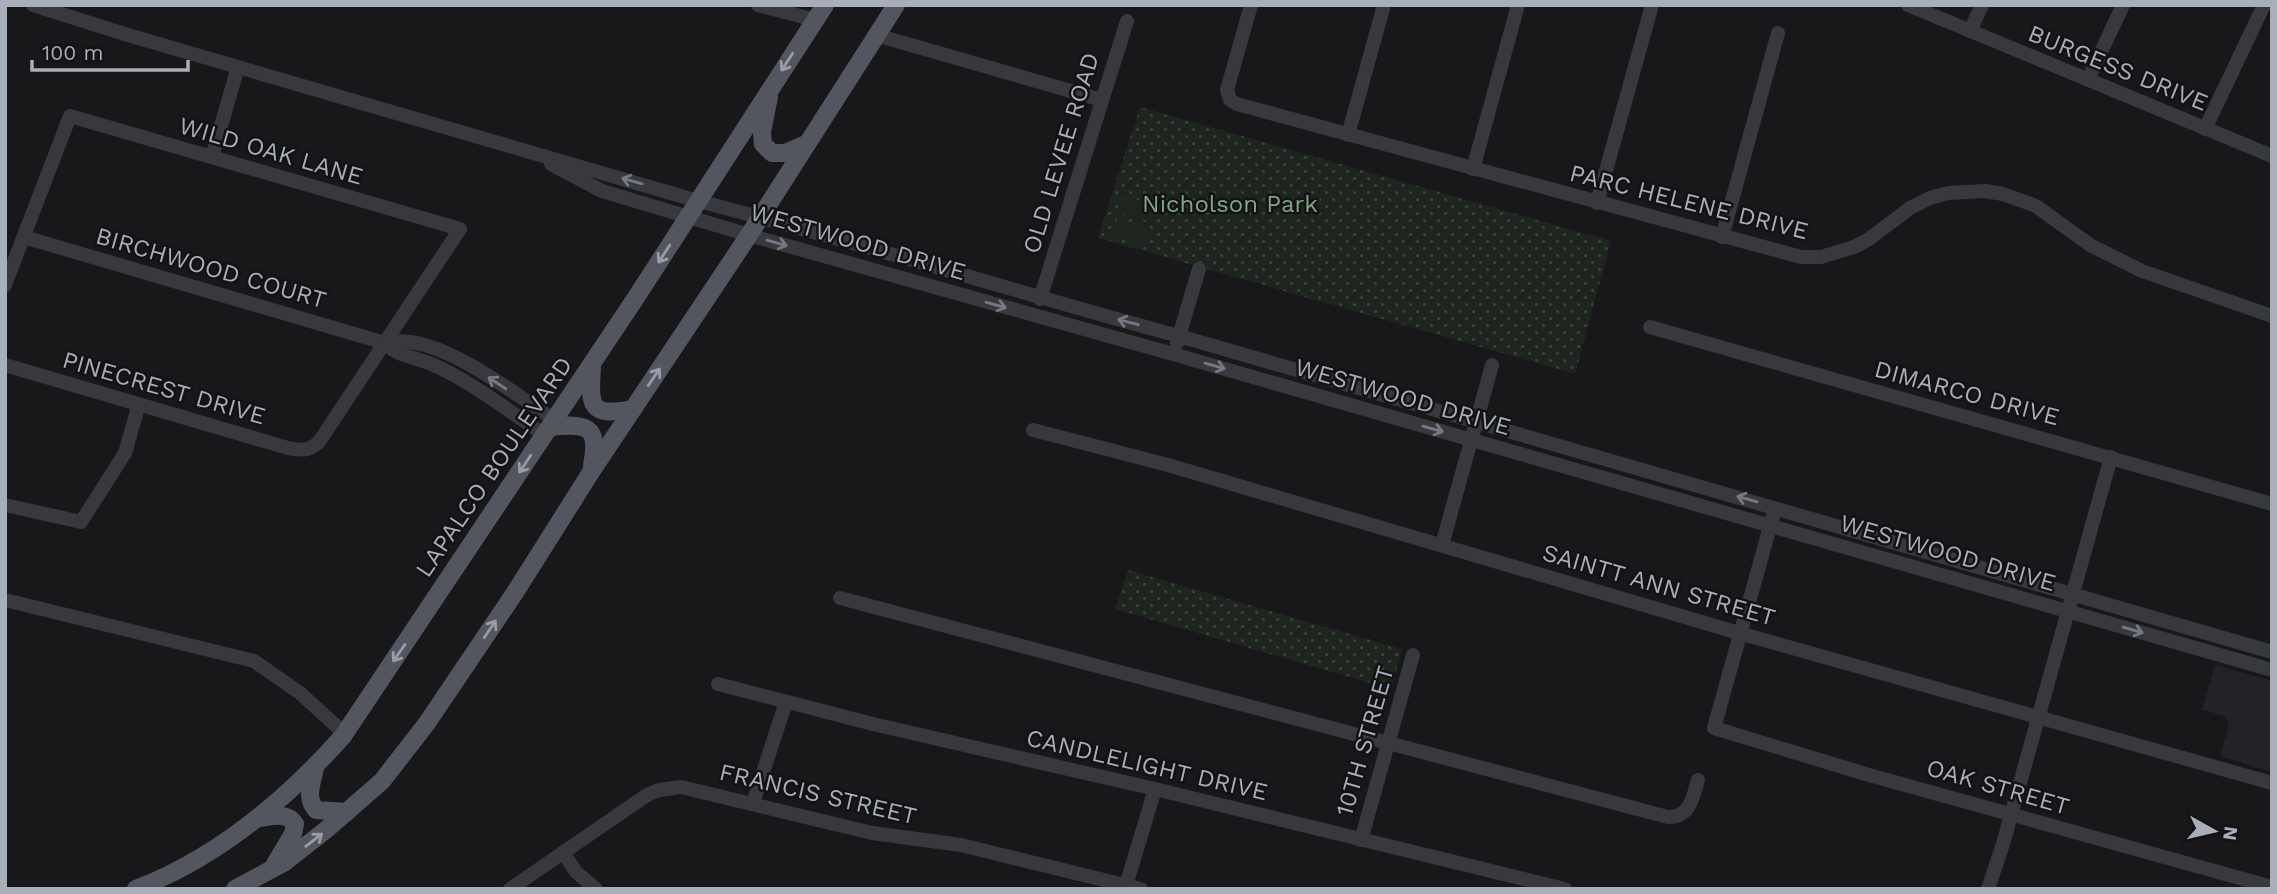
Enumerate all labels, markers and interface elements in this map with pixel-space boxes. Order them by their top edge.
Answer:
street label: BURGESS DRIVE [2024,19,2212,117]
scale bar [32,28,187,72]
text: 100 m [42,40,104,65]
street label: OLD LEVEE ROAD [1017,49,1105,257]
one-way arrow [780,52,794,72]
street label: WILD OAK LANE [176,111,366,191]
street label: PARC HELENE DRIVE [1567,159,1811,245]
one-way arrow [621,174,643,187]
park label: Nicholson Park [1142,190,1318,218]
street label: WESTWOOD DRIVE [747,198,969,286]
street label: BIRCHWOOD COURT [93,222,329,314]
one-way arrow [766,237,788,250]
one-way arrow [657,243,671,263]
one-way arrow [985,299,1007,312]
one-way arrow [1117,315,1139,328]
street label: PINECREST DRIVE [59,346,269,430]
street label: LAPALCO BOULEVARD [410,352,578,582]
street label: WESTWOOD DRIVE [1292,353,1514,441]
street label: DIMARCO DRIVE [1871,355,2063,431]
one-way arrow [1203,360,1226,373]
one-way arrow [647,368,662,387]
one-way arrow [488,376,508,390]
one-way arrow [1422,424,1444,437]
one-way arrow [518,454,533,473]
one-way arrow [1737,492,1759,505]
street label: WESTWOOD DRIVE [1837,509,2059,597]
street label: SAINTT ANN STREET [1539,538,1779,632]
one-way arrow [483,620,497,639]
one-way arrow [2121,624,2143,637]
one-way arrow [392,643,406,662]
street label: 10TH STREET [1330,663,1400,819]
street label: CANDLELIGHT DRIVE [1024,724,1270,806]
street label: OAK STREET [1923,753,2073,821]
street label: FRANCIS STREET [717,758,919,830]
north arrow [2179,796,2249,866]
text: N [2218,825,2243,842]
one-way arrow [304,832,322,847]

